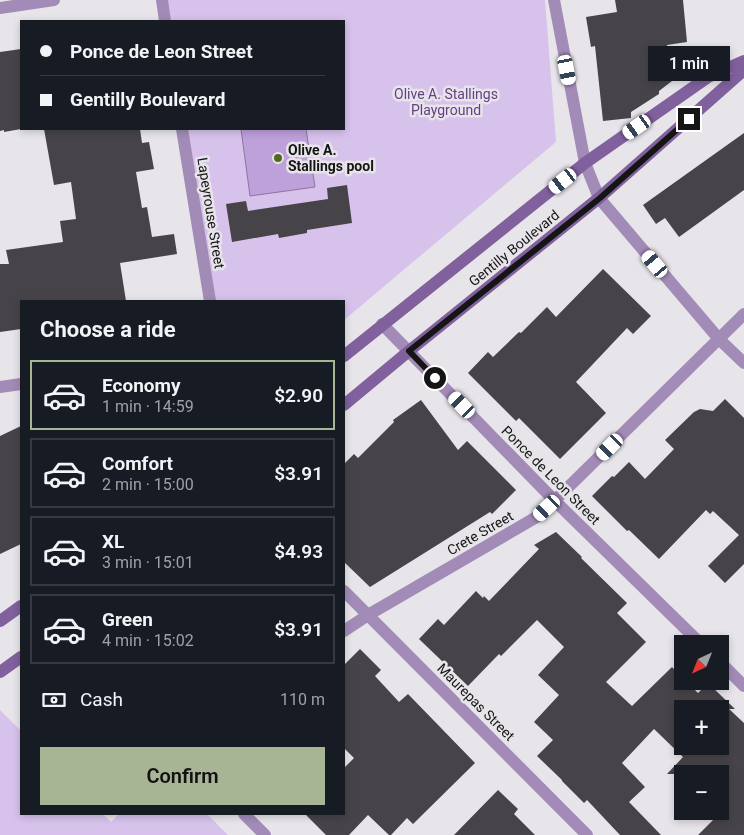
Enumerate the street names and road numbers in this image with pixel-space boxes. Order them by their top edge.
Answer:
street label: Lapeyrouse Street [194,156,228,270]
street label: Gentilly Boulevard [466,207,562,289]
street label: Ponce de Leon Street [498,422,604,528]
street label: Crete Street [444,507,516,558]
street label: Maurepas Street [434,660,518,744]

